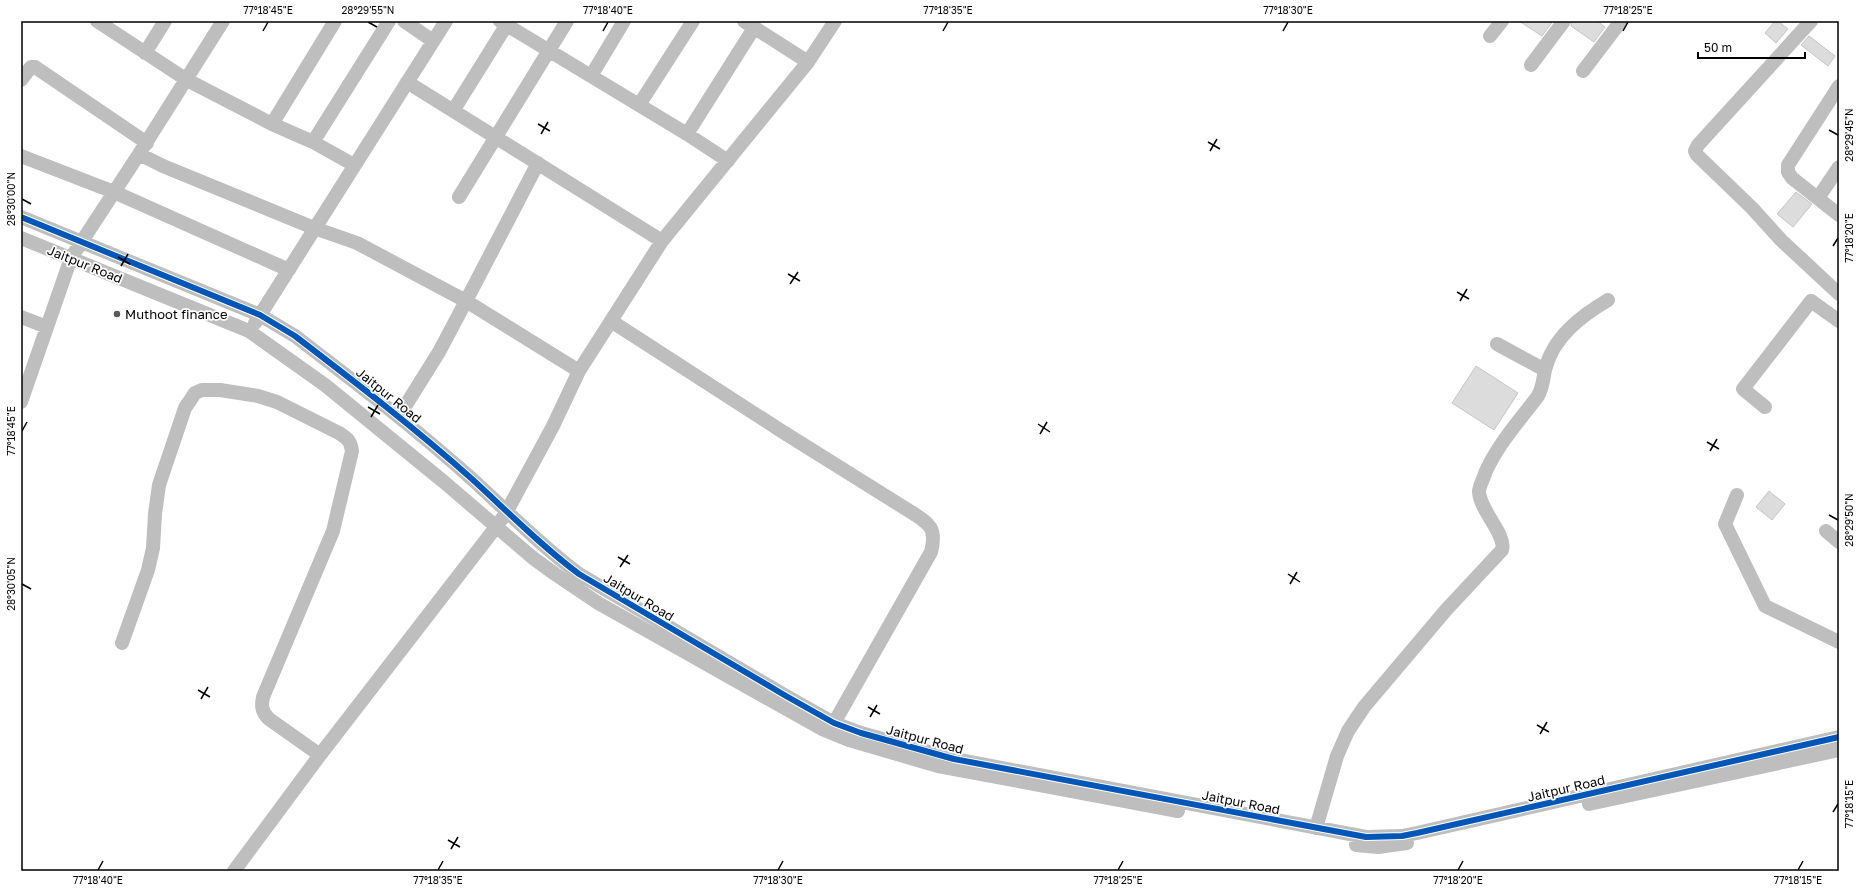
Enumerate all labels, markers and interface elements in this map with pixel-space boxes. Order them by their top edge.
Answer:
text: 77°18'45"E [243,4,293,16]
text: 28°29'55"N [342,4,394,16]
text: 77°18'40"E [583,4,633,16]
text: 77°18'35"E [923,4,973,16]
text: 77°18'30"E [1263,4,1313,16]
text: 77°18'25"E [1603,4,1653,16]
scale bar [1698,34,1805,60]
text: 50 m [1704,40,1732,55]
text: 28°29'45"N [1843,108,1855,162]
text: 28°30'00"N [5,172,17,226]
text: 77°18'20"E [1843,213,1855,263]
street label: Jaitpur Road [45,242,125,286]
place label: Muthoot finance [125,306,227,322]
marker: Muthoot finance [112,309,122,319]
street label: Jaitpur Road [353,364,425,426]
text: 77°18'45"E [5,406,17,456]
text: 28°29'50"N [1843,493,1855,547]
text: 28°30'05"N [5,557,17,611]
street label: Jaitpur Road [601,570,677,624]
street label: Jaitpur Road [885,721,965,757]
street label: Jaitpur Road [1526,771,1606,805]
text: 77°18'15"E [1843,780,1855,828]
street label: Jaitpur Road [1201,787,1281,817]
text: 77°18'40"E [73,874,123,886]
text: 77°18'35"E [413,874,463,886]
text: 77°18'30"E [753,874,803,886]
text: 77°18'25"E [1093,874,1143,886]
text: 77°18'20"E [1433,874,1483,886]
text: 77°18'15"E [1774,874,1822,886]

